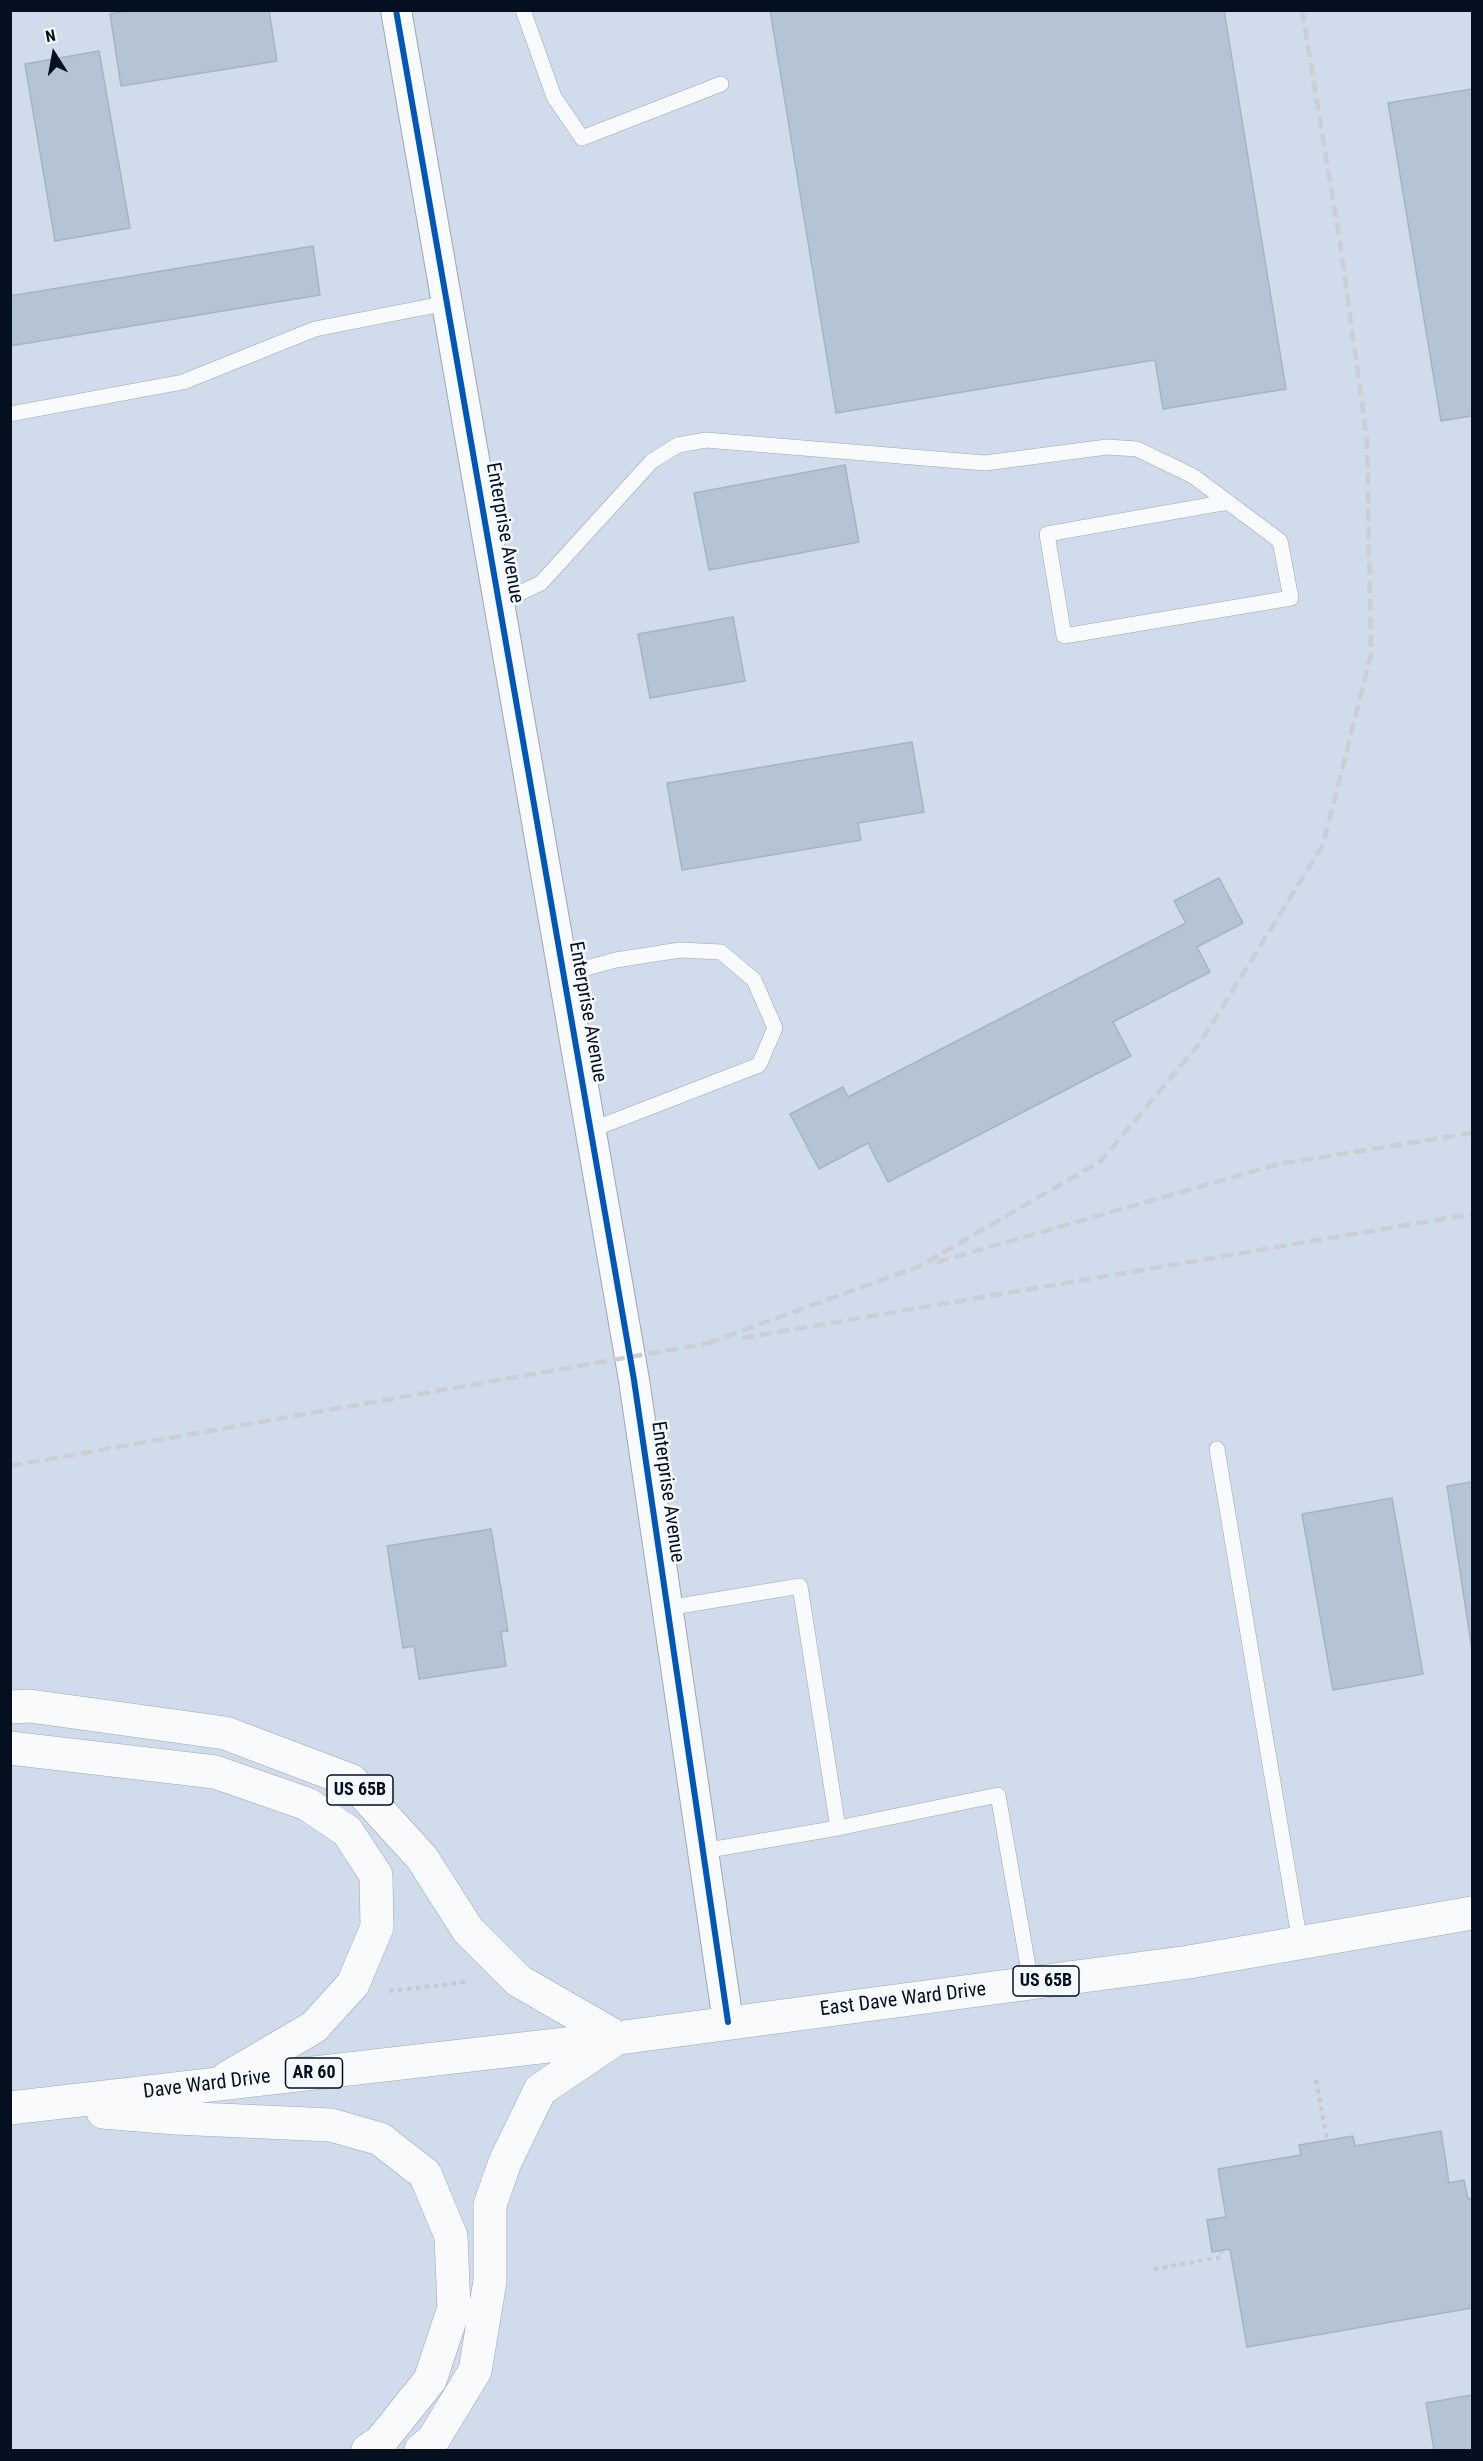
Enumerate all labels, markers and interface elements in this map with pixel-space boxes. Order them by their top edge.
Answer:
north arrow [24,24,84,84]
text: N [44,26,57,46]
street label: Enterprise Avenue [480,461,528,605]
street label: Enterprise Avenue [563,940,611,1084]
street label: Enterprise Avenue [645,1420,689,1564]
road number: US 65B [327,1775,393,1805]
road number: US 65B [1013,1966,1079,1996]
street label: East Dave Ward Drive [819,1978,987,2022]
road number: AR 60 [286,2058,342,2088]
street label: Dave Ward Drive [142,2065,272,2105]

